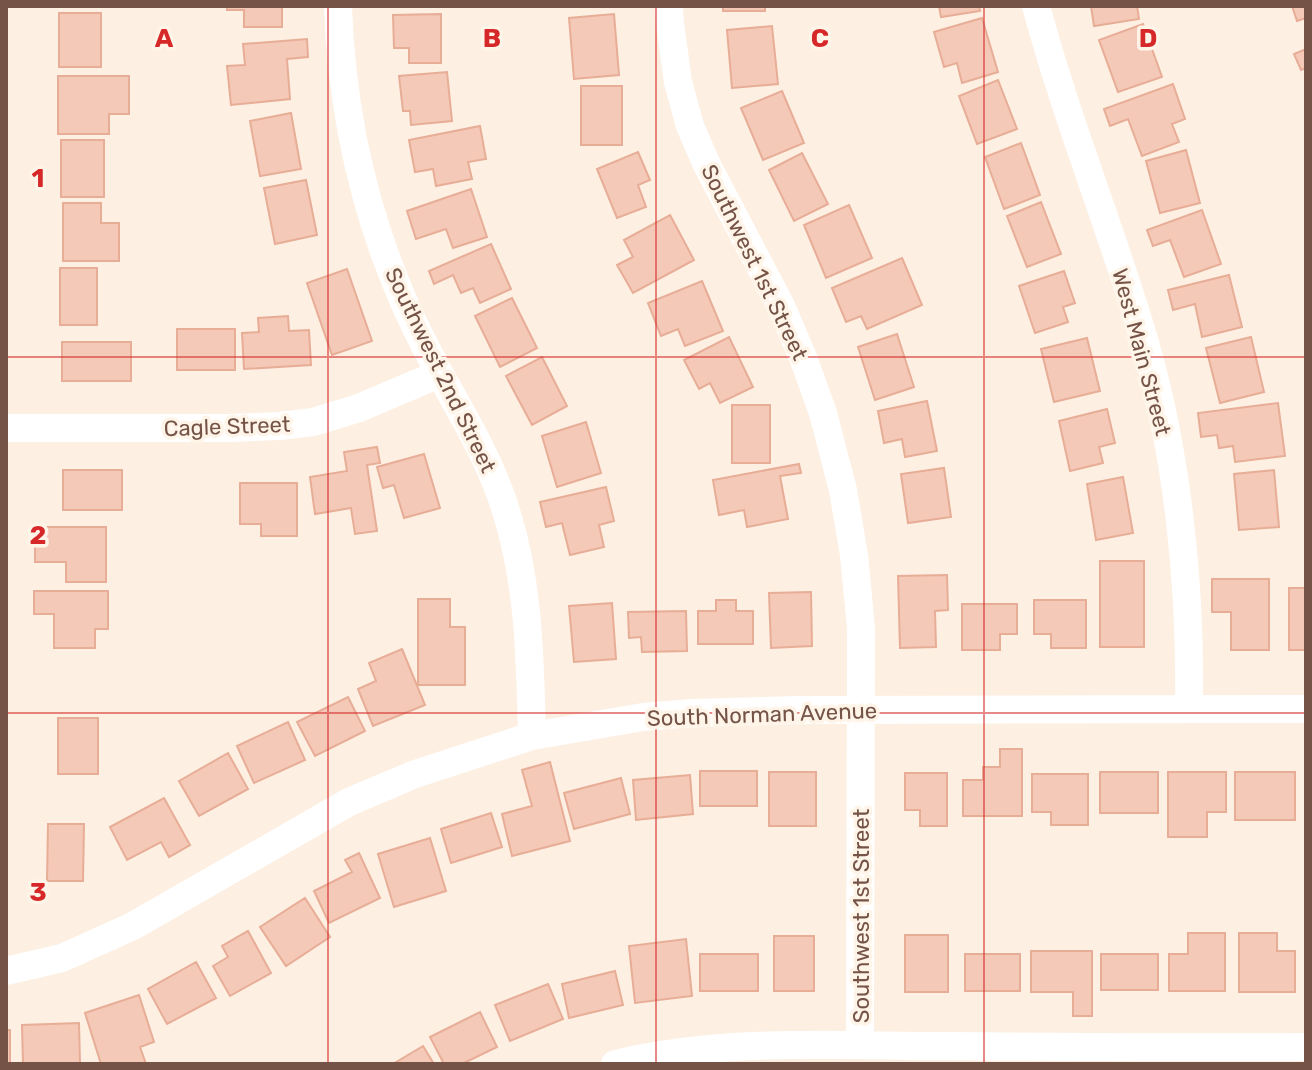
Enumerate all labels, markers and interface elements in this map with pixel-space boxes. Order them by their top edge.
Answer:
text: A [155,23,174,54]
text: B [483,23,501,54]
text: C [811,23,829,54]
text: D [1139,23,1157,54]
street label: Southwest 1st Street [695,160,814,365]
text: 1 [32,163,44,194]
street label: Southwest 2nd Street [379,263,502,477]
street label: West Main Street [1106,266,1177,439]
street label: Cagle Street [163,411,291,442]
text: 2 [30,520,46,551]
street label: South Norman Avenue [647,697,877,732]
street label: Southwest 1st Street [848,808,875,1023]
text: 3 [29,877,47,908]

